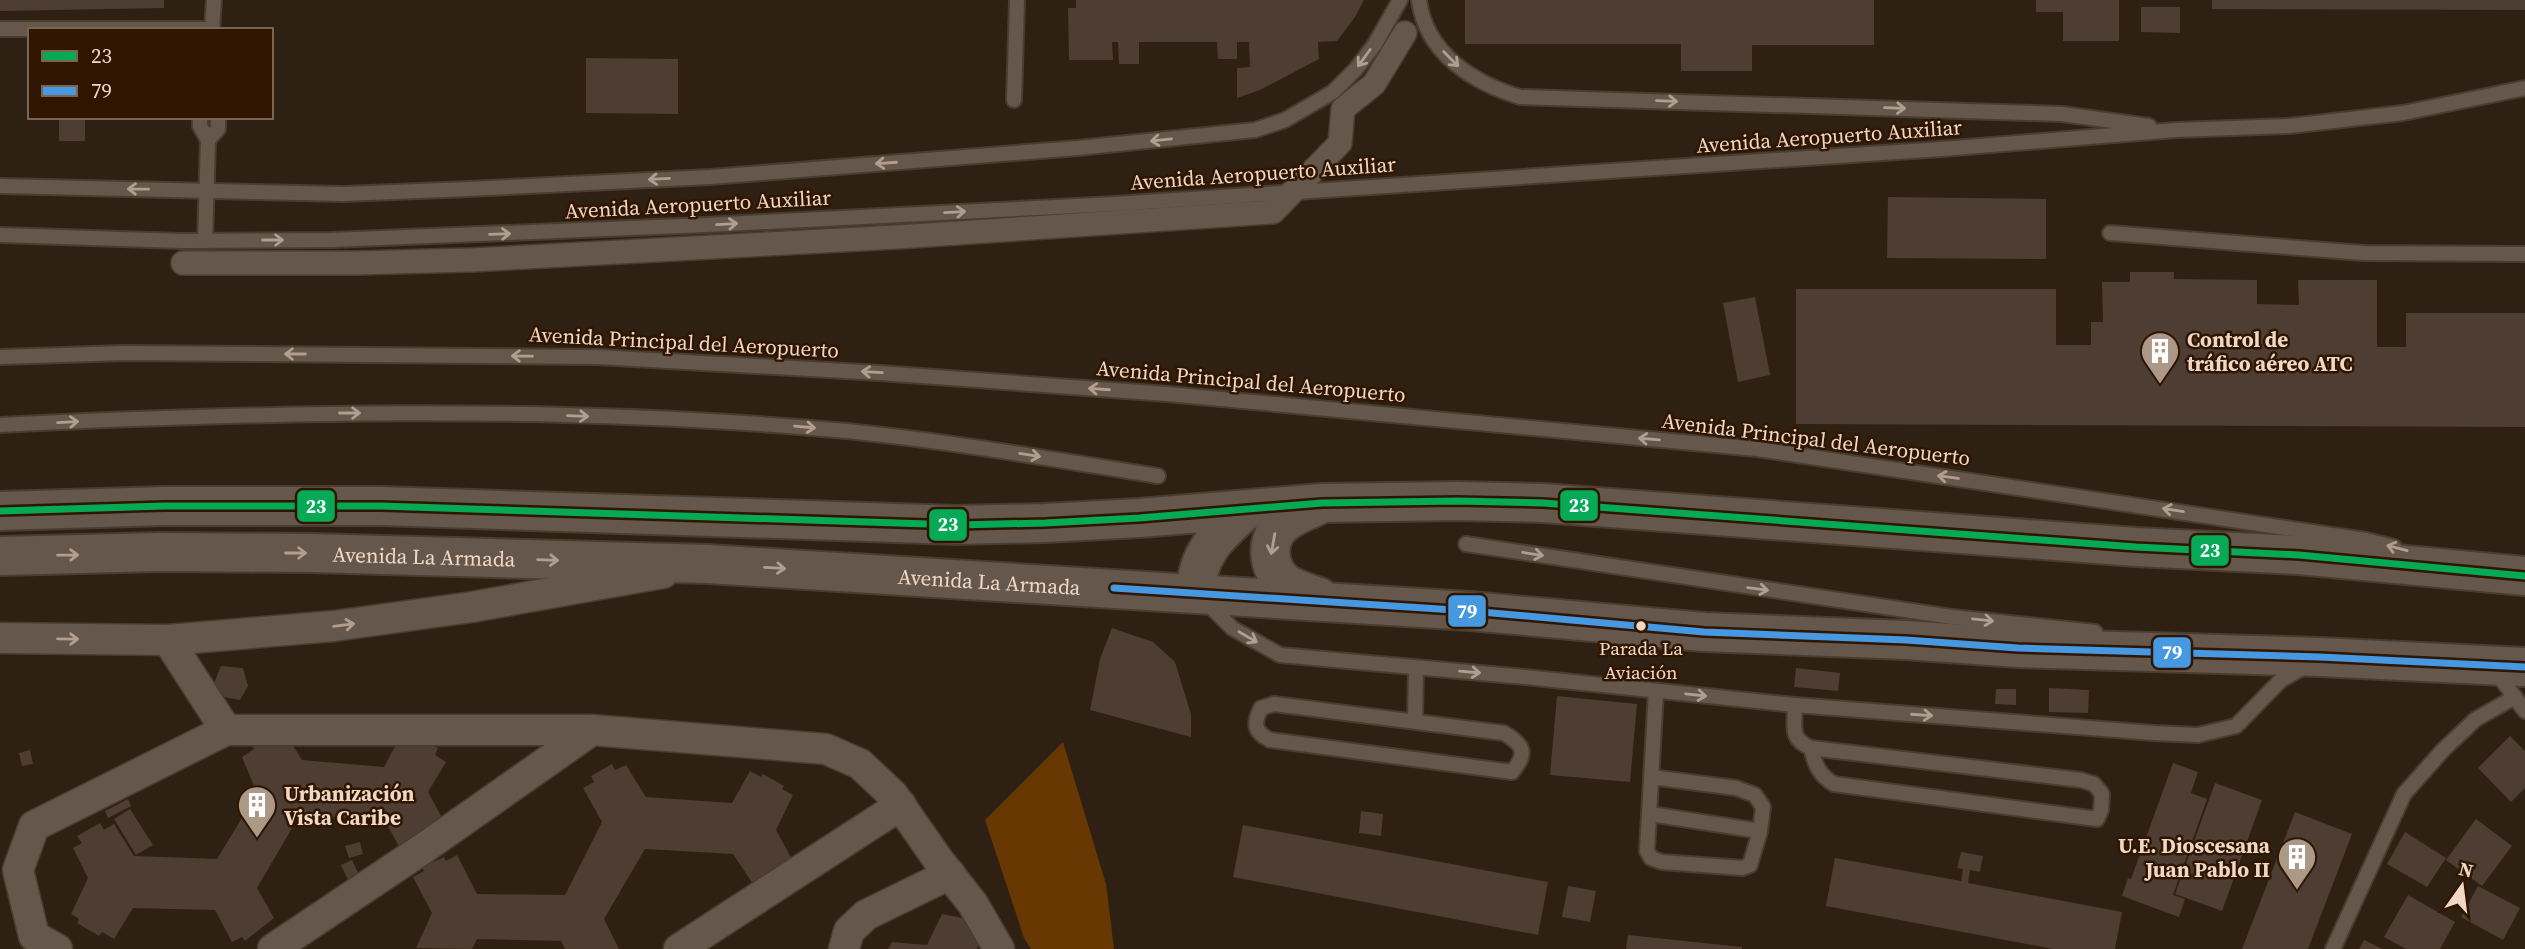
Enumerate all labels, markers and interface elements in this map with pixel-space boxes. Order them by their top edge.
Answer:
legend [28,28,273,119]
text: 23 [91,41,112,70]
one-way arrow [1357,48,1372,67]
one-way arrow [1442,50,1459,67]
text: 79 [91,76,112,105]
one-way arrow [1655,94,1678,107]
one-way arrow [1883,101,1906,115]
street label: Avenida Aeropuerto Auxiliar [1695,112,1963,160]
one-way arrow [1151,133,1173,146]
street label: Avenida Aeropuerto Auxiliar [1129,149,1397,197]
one-way arrow [875,157,898,170]
one-way arrow [648,173,671,186]
one-way arrow [126,182,149,196]
street label: Avenida Aeropuerto Auxiliar [564,183,832,225]
one-way arrow [943,206,966,219]
one-way arrow [716,218,739,231]
one-way arrow [488,227,511,240]
one-way arrow [261,234,284,247]
street label: Avenida Principal del Aeropuerto [528,319,840,365]
place label: Control de tráfico aéreo ATC [2187,325,2352,378]
building icon: Control de tráfico aéreo ATC [2139,330,2181,385]
one-way arrow [284,347,307,361]
one-way arrow [511,349,534,363]
street label: Avenida Principal del Aeropuerto [1095,353,1407,409]
one-way arrow [861,365,884,378]
one-way arrow [1088,382,1111,395]
one-way arrow [338,406,361,420]
street label: Avenida Principal del Aeropuerto [1660,406,1972,472]
one-way arrow [566,409,589,423]
one-way arrow [56,415,79,428]
one-way arrow [793,421,816,434]
one-way arrow [1639,432,1661,445]
one-way arrow [1019,449,1041,462]
one-way arrow [1937,470,1960,483]
line badge: 23 [296,489,336,523]
line badge: 23 [1559,489,1599,522]
text: 23 [1569,492,1589,518]
text: 23 [306,493,326,519]
one-way arrow [2162,503,2185,516]
line badge: 23 [928,508,968,542]
text: 23 [938,511,958,537]
one-way arrow [1265,533,1278,555]
line badge: 23 [2190,534,2230,567]
text: 23 [2200,537,2220,563]
street label: Avenida La Armada [332,539,516,573]
one-way arrow [2386,541,2408,554]
one-way arrow [284,546,307,560]
one-way arrow [56,548,79,561]
one-way arrow [1521,548,1544,561]
one-way arrow [536,553,559,566]
street label: Avenida La Armada [897,561,1082,601]
one-way arrow [763,562,786,575]
one-way arrow [1746,583,1769,596]
line badge: 79 [1447,594,1487,628]
text: 79 [1457,598,1477,624]
one-way arrow [1972,614,1994,627]
one-way arrow [332,618,355,631]
marker: Parada La Aviación [1634,619,1648,633]
one-way arrow [1237,630,1257,644]
one-way arrow [56,632,79,646]
place label: Parada La Aviación [1599,635,1683,685]
line badge: 79 [2152,636,2192,669]
text: 79 [2162,639,2182,665]
one-way arrow [1458,666,1480,679]
one-way arrow [1684,689,1707,702]
one-way arrow [1911,709,1933,722]
place label: Urbanización Vista Caribe [284,779,414,832]
building icon: Urbanización Vista Caribe [236,784,278,839]
place label: U.E. Dioscesana Juan Pablo II [2118,831,2271,884]
building icon: U.E. Dioscesana Juan Pablo II [2276,836,2318,891]
north arrow [2427,851,2497,921]
text: N [2456,855,2476,884]

